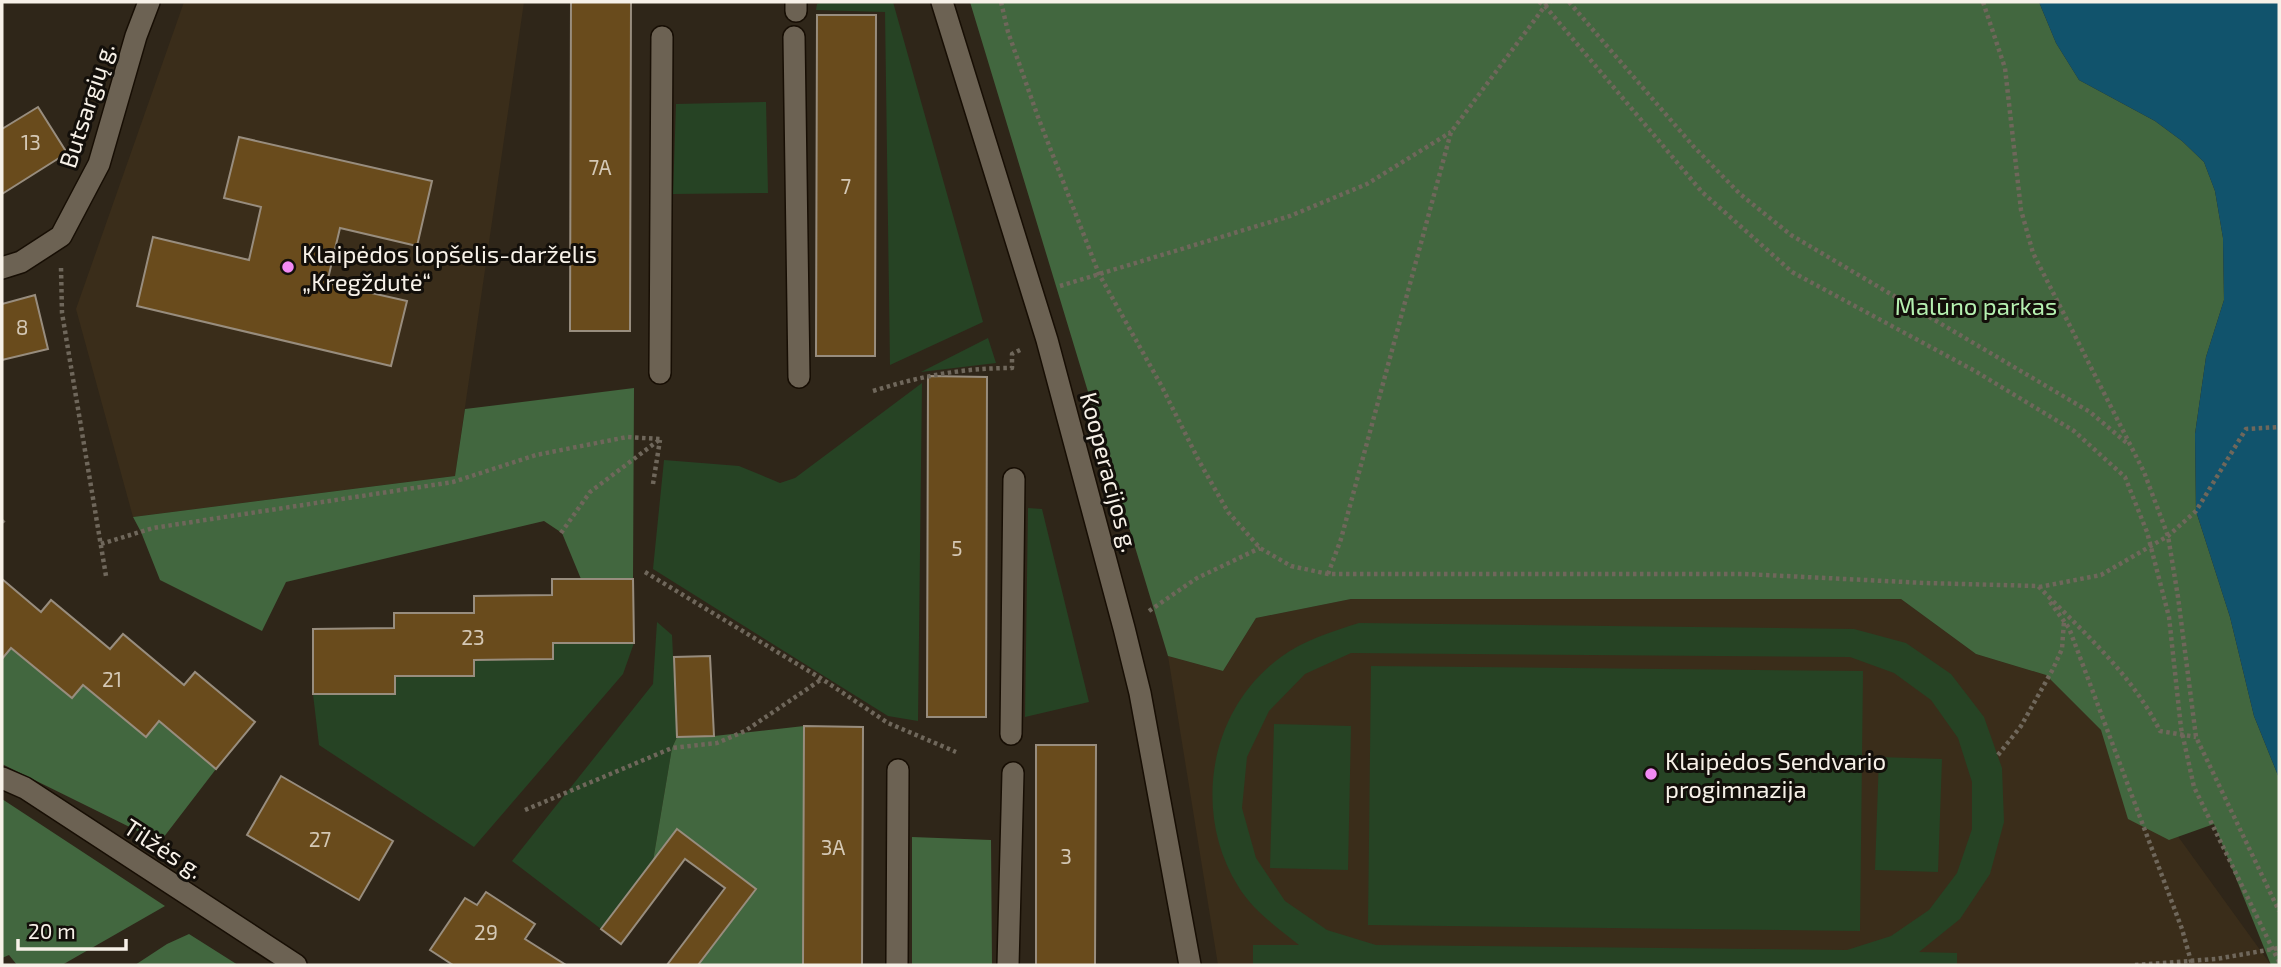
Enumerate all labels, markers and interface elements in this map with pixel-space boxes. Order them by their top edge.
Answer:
street label: Butsargių g. [52,39,120,171]
house number: 13 [21,129,41,154]
house number: 7A [588,154,612,179]
house number: 7 [841,173,852,198]
place label: Klaipėdos lopšelis-darželis „Kregždutė“ [302,239,597,296]
marker: Klaipėdos lopšelis-darželis „Kregždutė“ [280,259,296,275]
park label: Malūno parkas [1895,291,2057,320]
house number: 8 [16,314,28,339]
street label: Kooperacijos g. [1075,389,1145,555]
house number: 5 [951,535,963,560]
house number: 23 [461,624,485,649]
house number: 21 [102,666,122,691]
place label: Klaipėdos Sendvario progimnazija [1665,746,1886,803]
marker: Klaipėdos Sendvario progimnazija [1643,766,1659,782]
street label: Tilžės g. [119,812,209,884]
house number: 27 [309,826,332,851]
house number: 3A [821,834,845,859]
house number: 3 [1060,843,1072,868]
scale bar [18,908,126,952]
text: 20 m [28,918,76,943]
house number: 29 [474,919,498,944]

